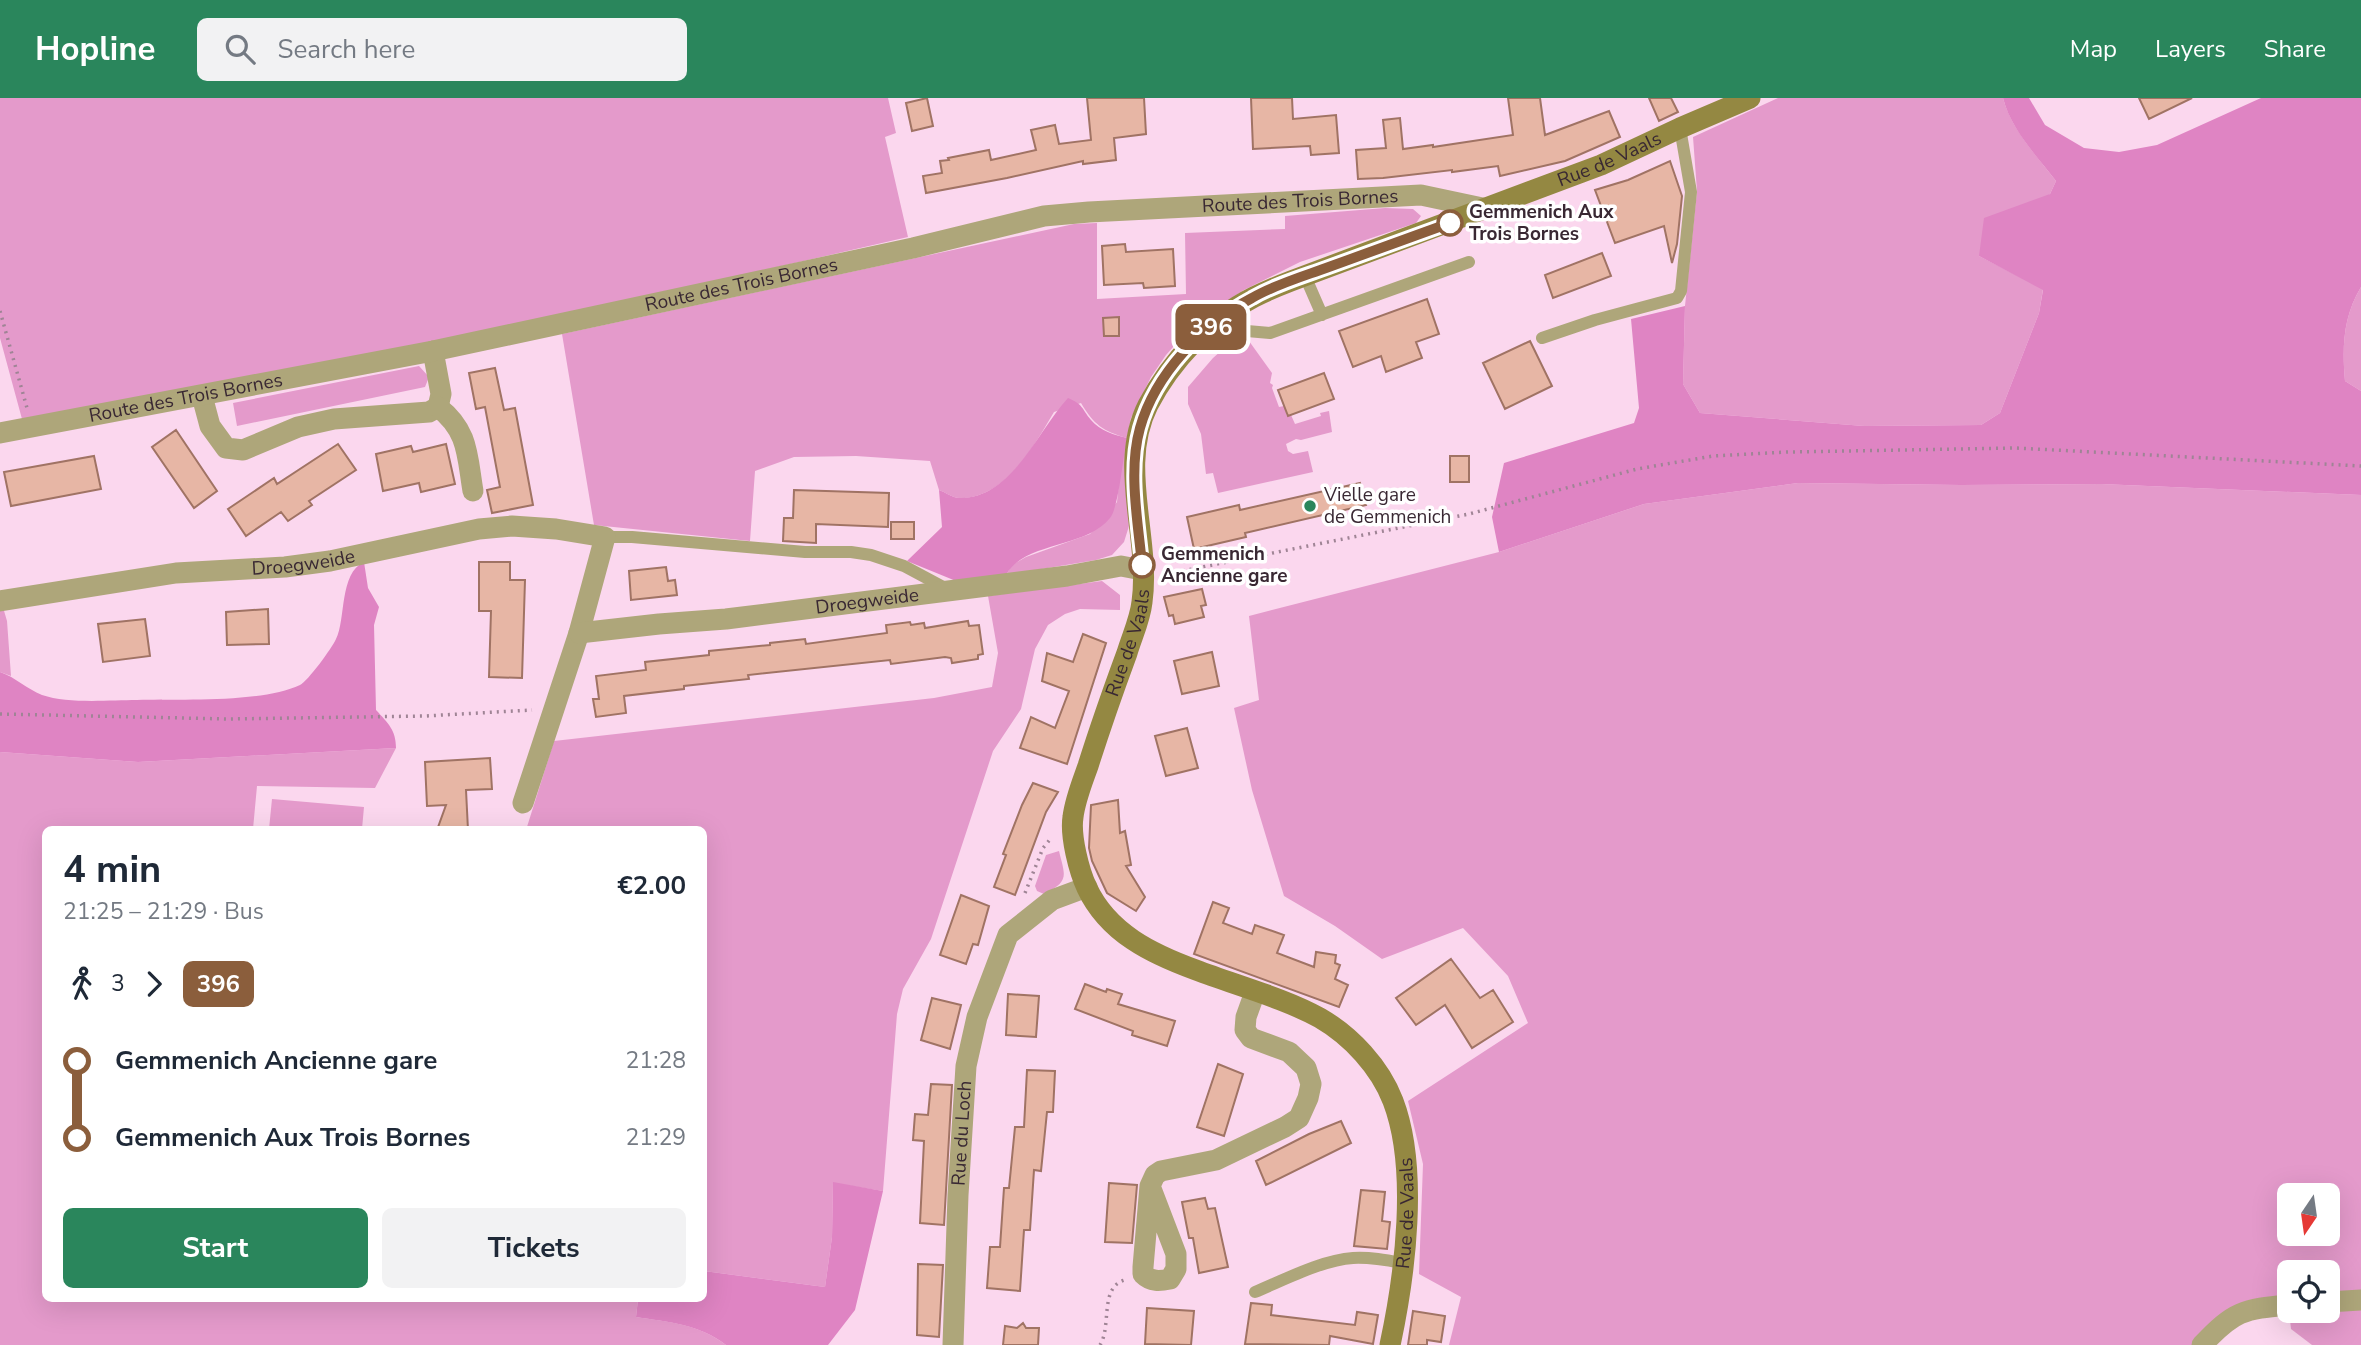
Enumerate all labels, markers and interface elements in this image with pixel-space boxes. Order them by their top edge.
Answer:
search box [197,18,687,81]
text: Hopline [35,27,155,72]
icon: search [221,30,259,68]
text: Search here [277,32,415,67]
text: Map [2070,33,2117,65]
text: Layers [2155,33,2226,65]
text: Share [2264,33,2326,65]
street label: Rue de Vaals [1553,125,1666,193]
street label: Route des Trois Bornes [1201,183,1399,219]
place label: Gemmenich Aux Trois Bornes [1469,199,1614,247]
marker: Gemmenich Aux Trois Bornes [1437,210,1463,236]
street label: Route des Trois Bornes [642,252,840,318]
line badge: 396 [1171,304,1251,350]
text: 396 [1189,311,1233,343]
street label: Route des Trois Bornes [87,367,285,429]
place label: Vielle gare de Gemmenich [1323,482,1451,530]
marker: Vielle gare de Gemmenich [1302,498,1318,514]
place label: Gemmenich Ancienne gare [1161,541,1287,589]
street label: Droegweide [251,543,357,582]
marker: Gemmenich Ancienne gare [1129,552,1155,578]
street label: Droegweide [814,582,921,621]
street label: Rue de Vaals [1099,588,1156,700]
text: 4 min [63,844,161,895]
text: €2.00 [617,868,686,903]
text: 21:25 – 21:29 · Bus [63,896,264,927]
icon: walk [63,965,101,1003]
icon: forward [135,965,173,1003]
text: 3 [111,968,125,999]
text: 396 [197,968,240,1000]
text: Gemmenich Ancienne gare [115,1043,437,1078]
text: 21:28 [626,1045,686,1076]
street label: Rue du Loch [946,1080,978,1187]
text: Gemmenich Aux Trois Bornes [115,1120,470,1155]
text: 21:29 [626,1122,686,1153]
street label: Rue de Vaals [1390,1156,1421,1270]
north arrow [2277,1183,2340,1246]
map controls [2277,1183,2340,1323]
button: Start [63,1208,368,1288]
button: Tickets [382,1208,686,1288]
button: locate [2277,1260,2340,1323]

